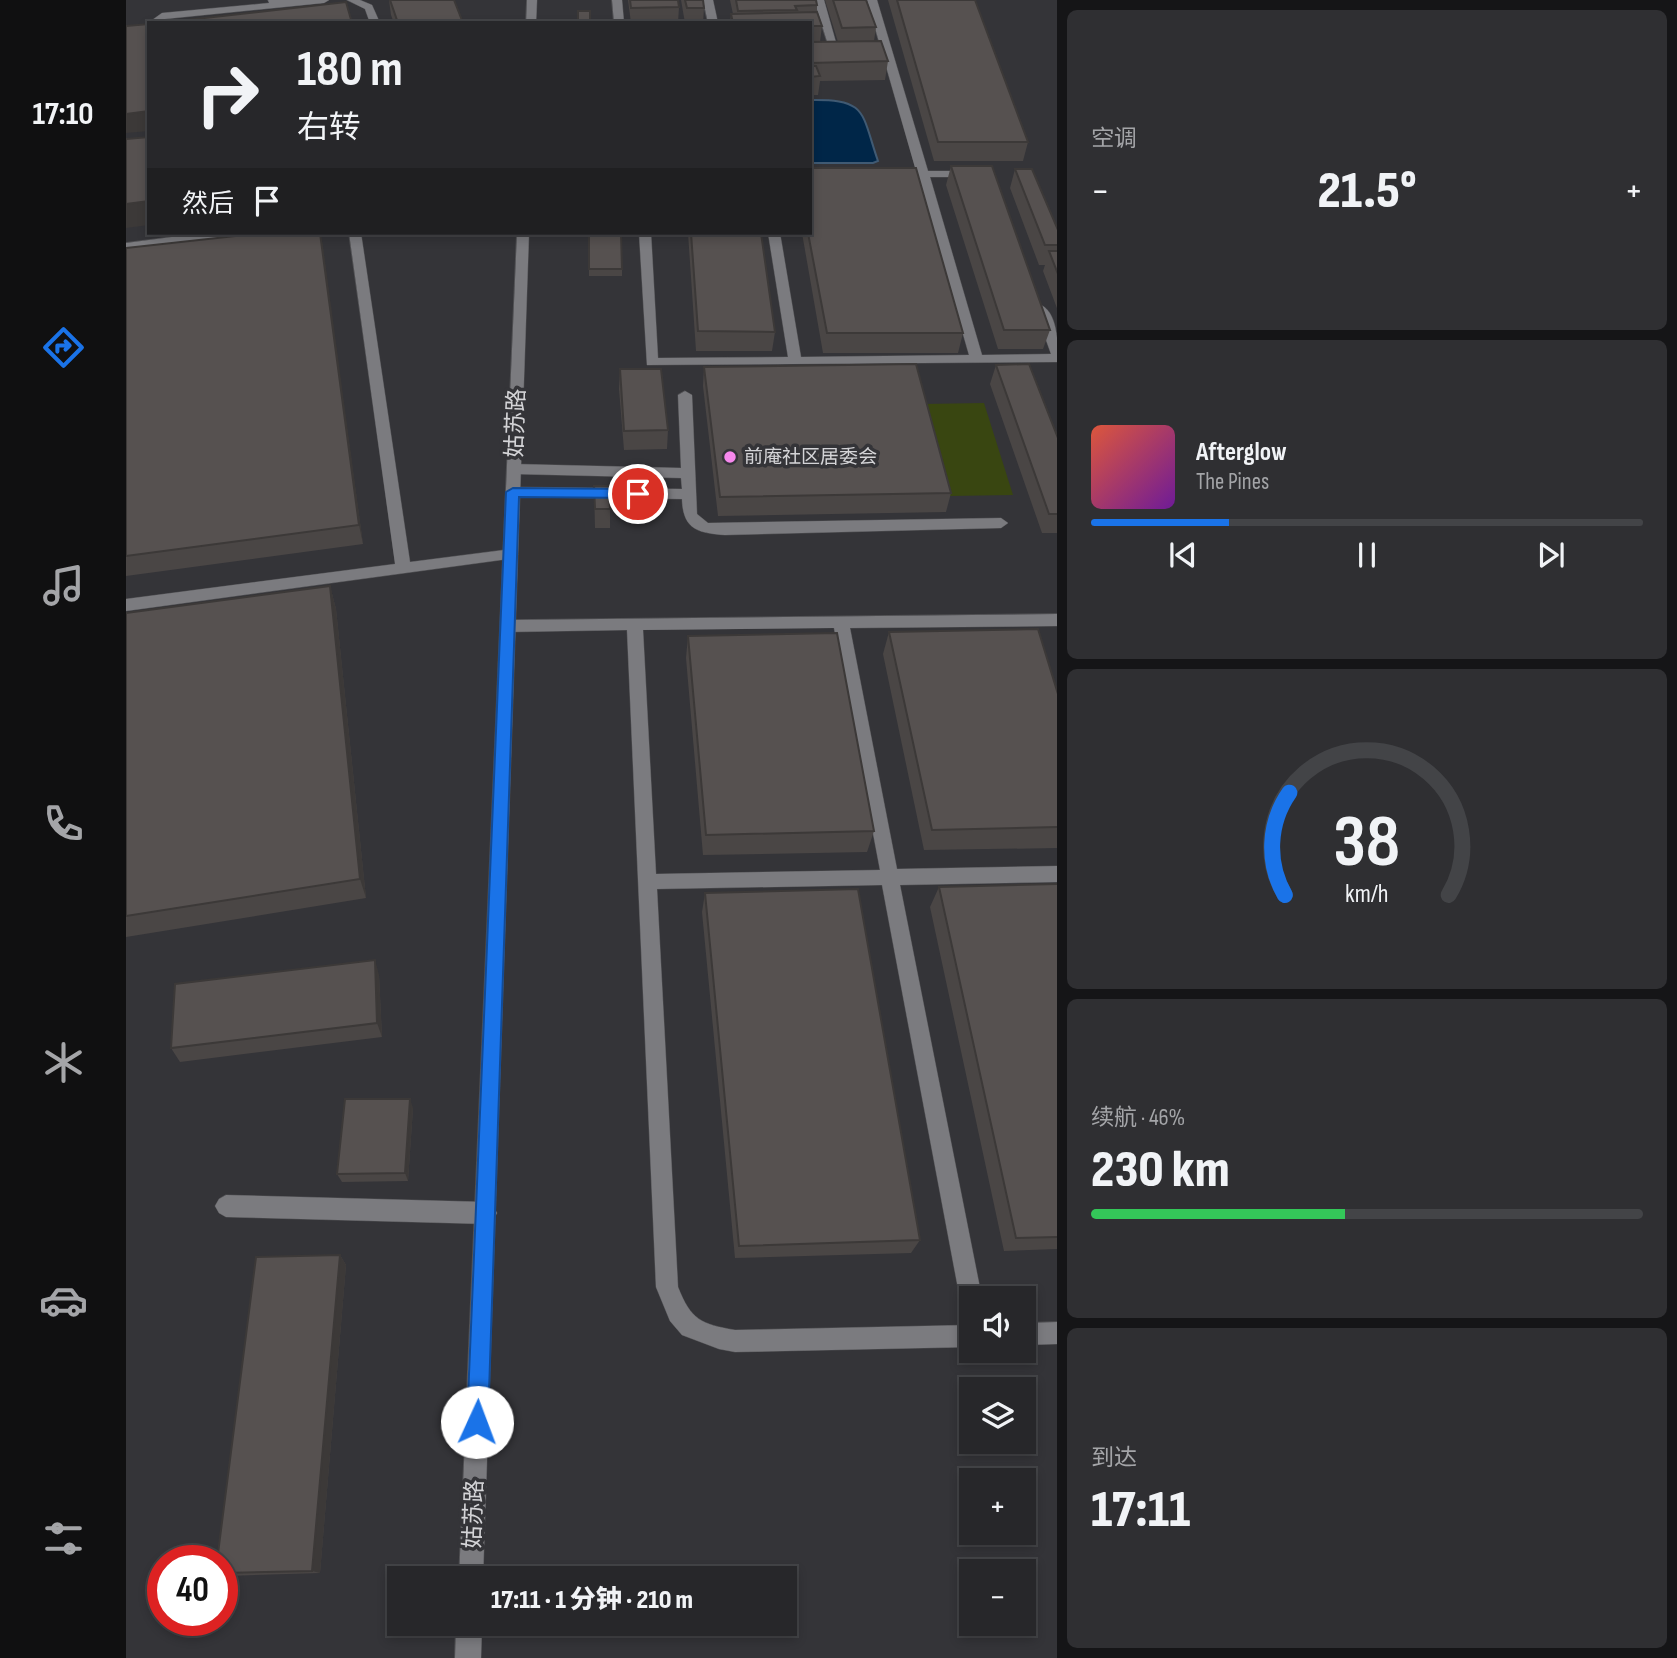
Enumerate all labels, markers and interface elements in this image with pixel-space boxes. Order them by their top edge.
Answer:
text: 180 m [297,41,403,100]
icon: right [182,49,273,140]
text: 17:10 [32,95,94,134]
text: 右转 [297,109,361,148]
text: 空调 [1091,125,1137,153]
text: 21.5° [1317,160,1417,223]
text: − [1091,169,1110,214]
text: + [1624,169,1643,214]
icon: arrive [248,182,286,220]
text: 然后 [182,189,234,220]
icon: directions [39,323,88,372]
street label: 姑苏路 [501,388,531,458]
text: Afterglow [1196,437,1287,468]
place label: 前庵社区居委会 [744,446,877,469]
marker: 前庵社区居委会 [722,449,738,465]
pin [608,464,668,524]
text: The Pines [1196,468,1269,496]
icon: arrive [619,475,657,513]
icon: previous [1164,536,1202,574]
icon: pause [1348,536,1386,574]
icon: next [1532,536,1570,574]
icon: music [39,561,88,610]
icon: phone [39,799,88,848]
text: 38 [1334,799,1400,887]
text: km/h [1345,879,1389,910]
icon: climate [39,1038,88,1087]
text: 续航 · 46% [1091,1104,1185,1132]
text: 230 km [1091,1139,1230,1202]
icon: car [39,1276,88,1325]
map controls [959,1286,1036,1636]
button: sound [959,1286,1036,1363]
button: layers [959,1377,1036,1454]
position arrow [440,1385,514,1459]
text: 到达 [1091,1444,1137,1472]
button: + [959,1468,1036,1545]
street label: 姑苏路 [459,1479,489,1549]
text: 17:11 [1091,1479,1190,1542]
icon: filters [39,1514,88,1563]
speed limit sign: 40 [147,1545,238,1636]
button: − [959,1559,1036,1636]
text: 17:11 · 1 分钟 · 210 m [491,1585,693,1616]

